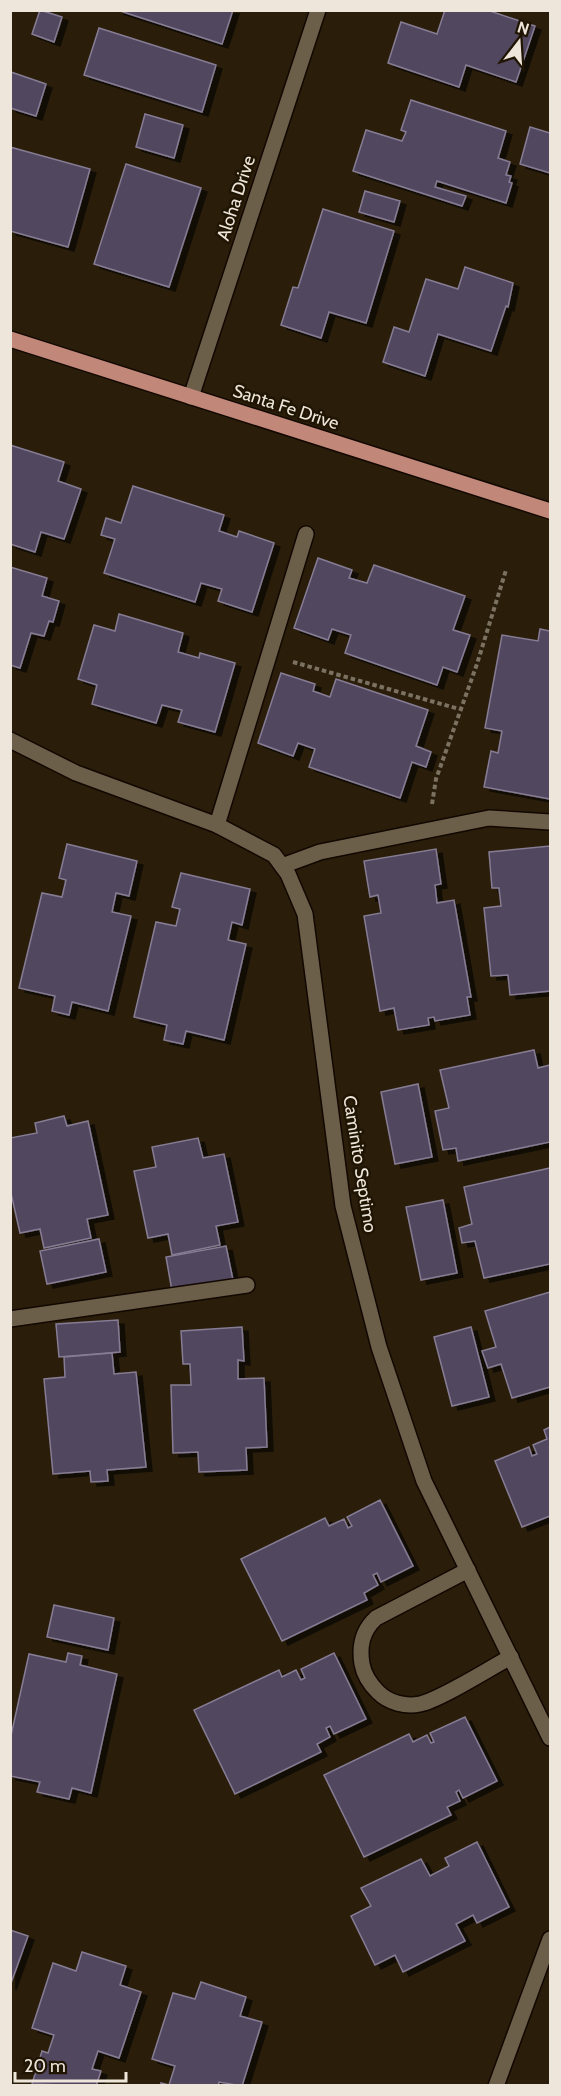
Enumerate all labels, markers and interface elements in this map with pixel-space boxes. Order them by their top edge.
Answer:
north arrow [489,12,549,72]
text: N [515,17,531,39]
street label: Aloha Drive [212,153,260,243]
street label: Santa Fe Drive [230,380,342,434]
street label: Caminito Septimo [338,1094,382,1234]
scale bar [15,2045,126,2083]
text: 20 m [24,2055,66,2077]

